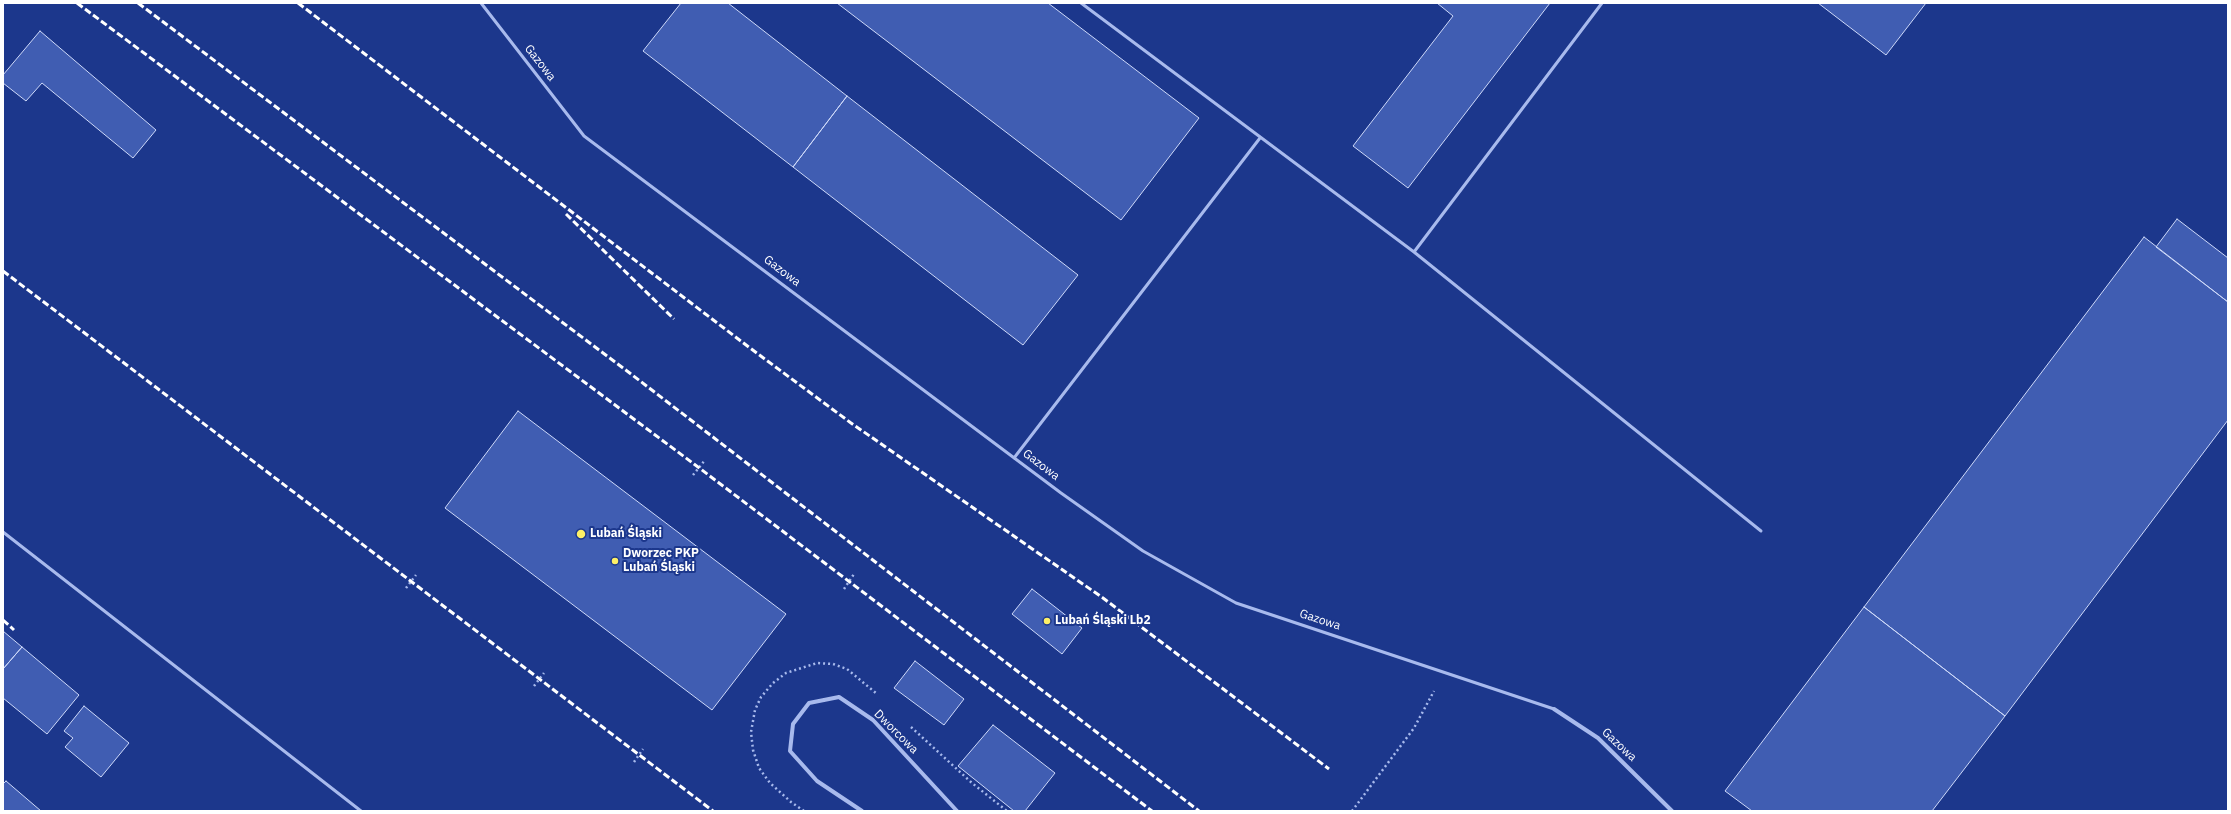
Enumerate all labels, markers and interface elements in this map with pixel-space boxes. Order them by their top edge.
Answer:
street label: Gazowa [521,42,559,84]
street label: Gazowa [761,252,803,290]
street label: Gazowa [1020,446,1062,484]
place label: Lubań Śląski [590,527,662,541]
marker: Lubań Śląski [575,528,587,540]
place label: Dworzec PKP Lubań Śląski [623,547,699,575]
marker: Dworzec PKP Lubań Śląski [610,556,620,566]
street label: Gazowa [1298,607,1342,633]
place label: Lubań Śląski Lb2 [1055,614,1151,628]
marker: Lubań Śląski Lb2 [1042,616,1052,626]
street label: Dworcowa [871,707,921,757]
street label: Gazowa [1599,725,1639,765]

